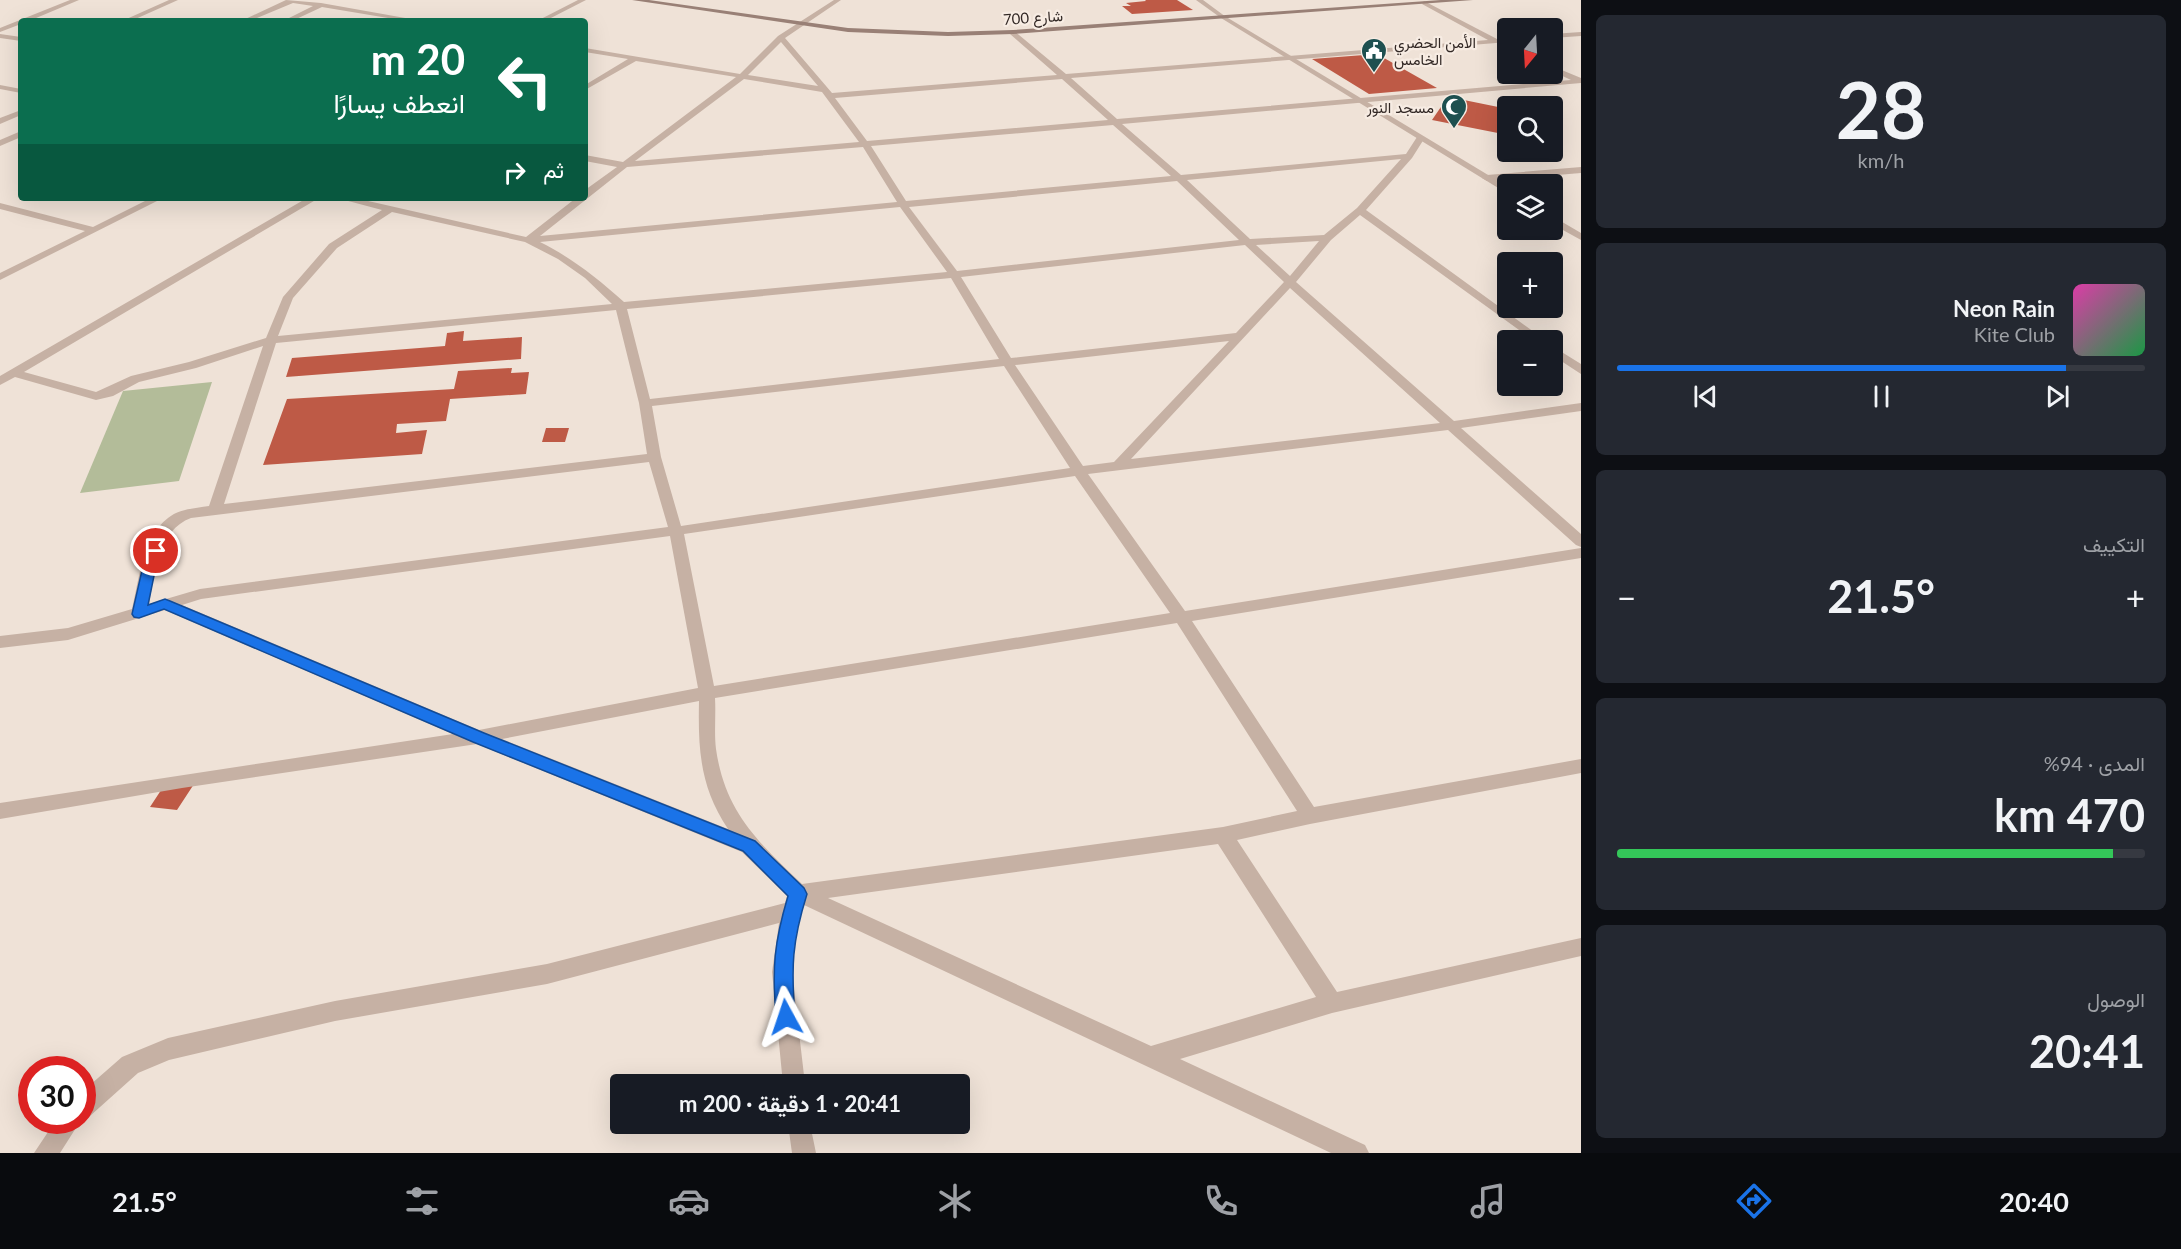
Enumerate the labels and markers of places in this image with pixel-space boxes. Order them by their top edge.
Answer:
place label: الأمن الحضري الخامس [1394,33,1476,70]
public building icon: الأمن الحضري الخامس [1359,36,1389,74]
mosque icon: مسجد النور [1439,92,1469,130]
place label: مسجد النور [1366,98,1434,117]
pin [130,525,181,576]

